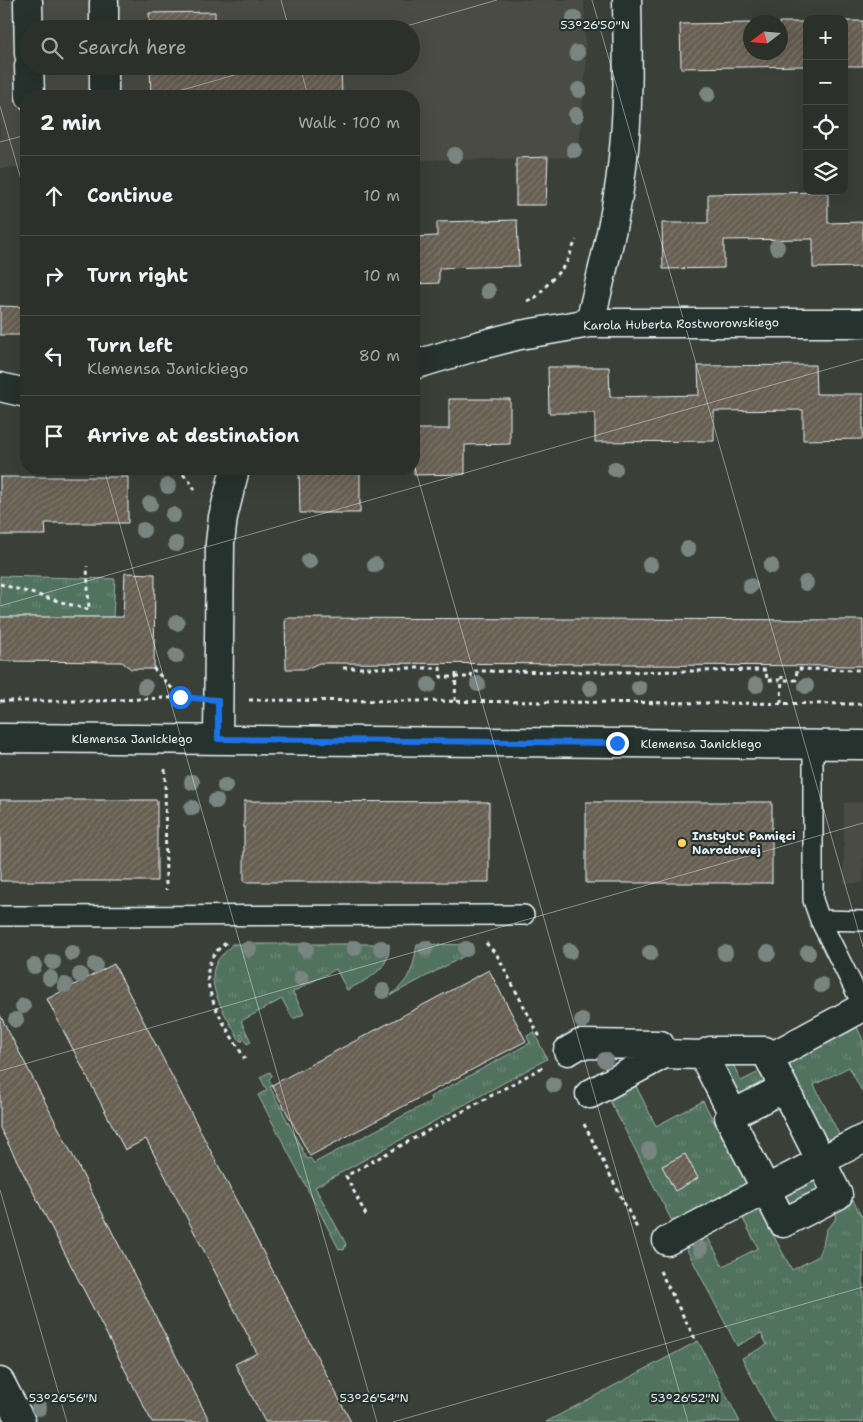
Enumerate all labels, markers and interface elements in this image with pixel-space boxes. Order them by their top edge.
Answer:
north arrow [743,15,788,60]
map controls [803,15,848,195]
button: + [803,15,848,60]
text: 53°26'50"N [560,17,630,33]
search box [20,20,420,75]
icon: search [38,34,66,62]
text: Search here [78,35,187,60]
button: − [803,60,848,105]
button: locate [803,105,848,150]
text: 2 min [40,109,101,137]
text: Walk · 100 m [298,112,400,133]
button: layers [803,150,848,195]
icon: ahead [40,182,68,210]
text: Continue [87,183,173,208]
text: 10 m [363,185,400,206]
icon: right [40,262,68,290]
text: Turn right [87,263,188,288]
text: 10 m [363,265,400,286]
street label: Karola Huberta Rostworowskiego [583,314,779,334]
text: Turn left [87,333,173,358]
icon: left [40,342,68,370]
text: 80 m [359,345,400,366]
text: Klemensa Janickiego [87,358,248,379]
icon: arrive [40,422,68,450]
text: Arrive at destination [87,423,299,448]
route start [169,686,192,709]
street label: Klemensa Janickiego [71,731,193,747]
route end [606,732,629,755]
street label: Klemensa Janickiego [640,736,762,752]
place label: Instytut Pamięci Narodowej [692,828,796,858]
marker: Instytut Pamięci Narodowej [676,837,688,849]
text: 53°26'56"N [29,1390,97,1406]
text: 53°26'54"N [339,1390,409,1406]
text: 53°26'52"N [651,1390,719,1406]

